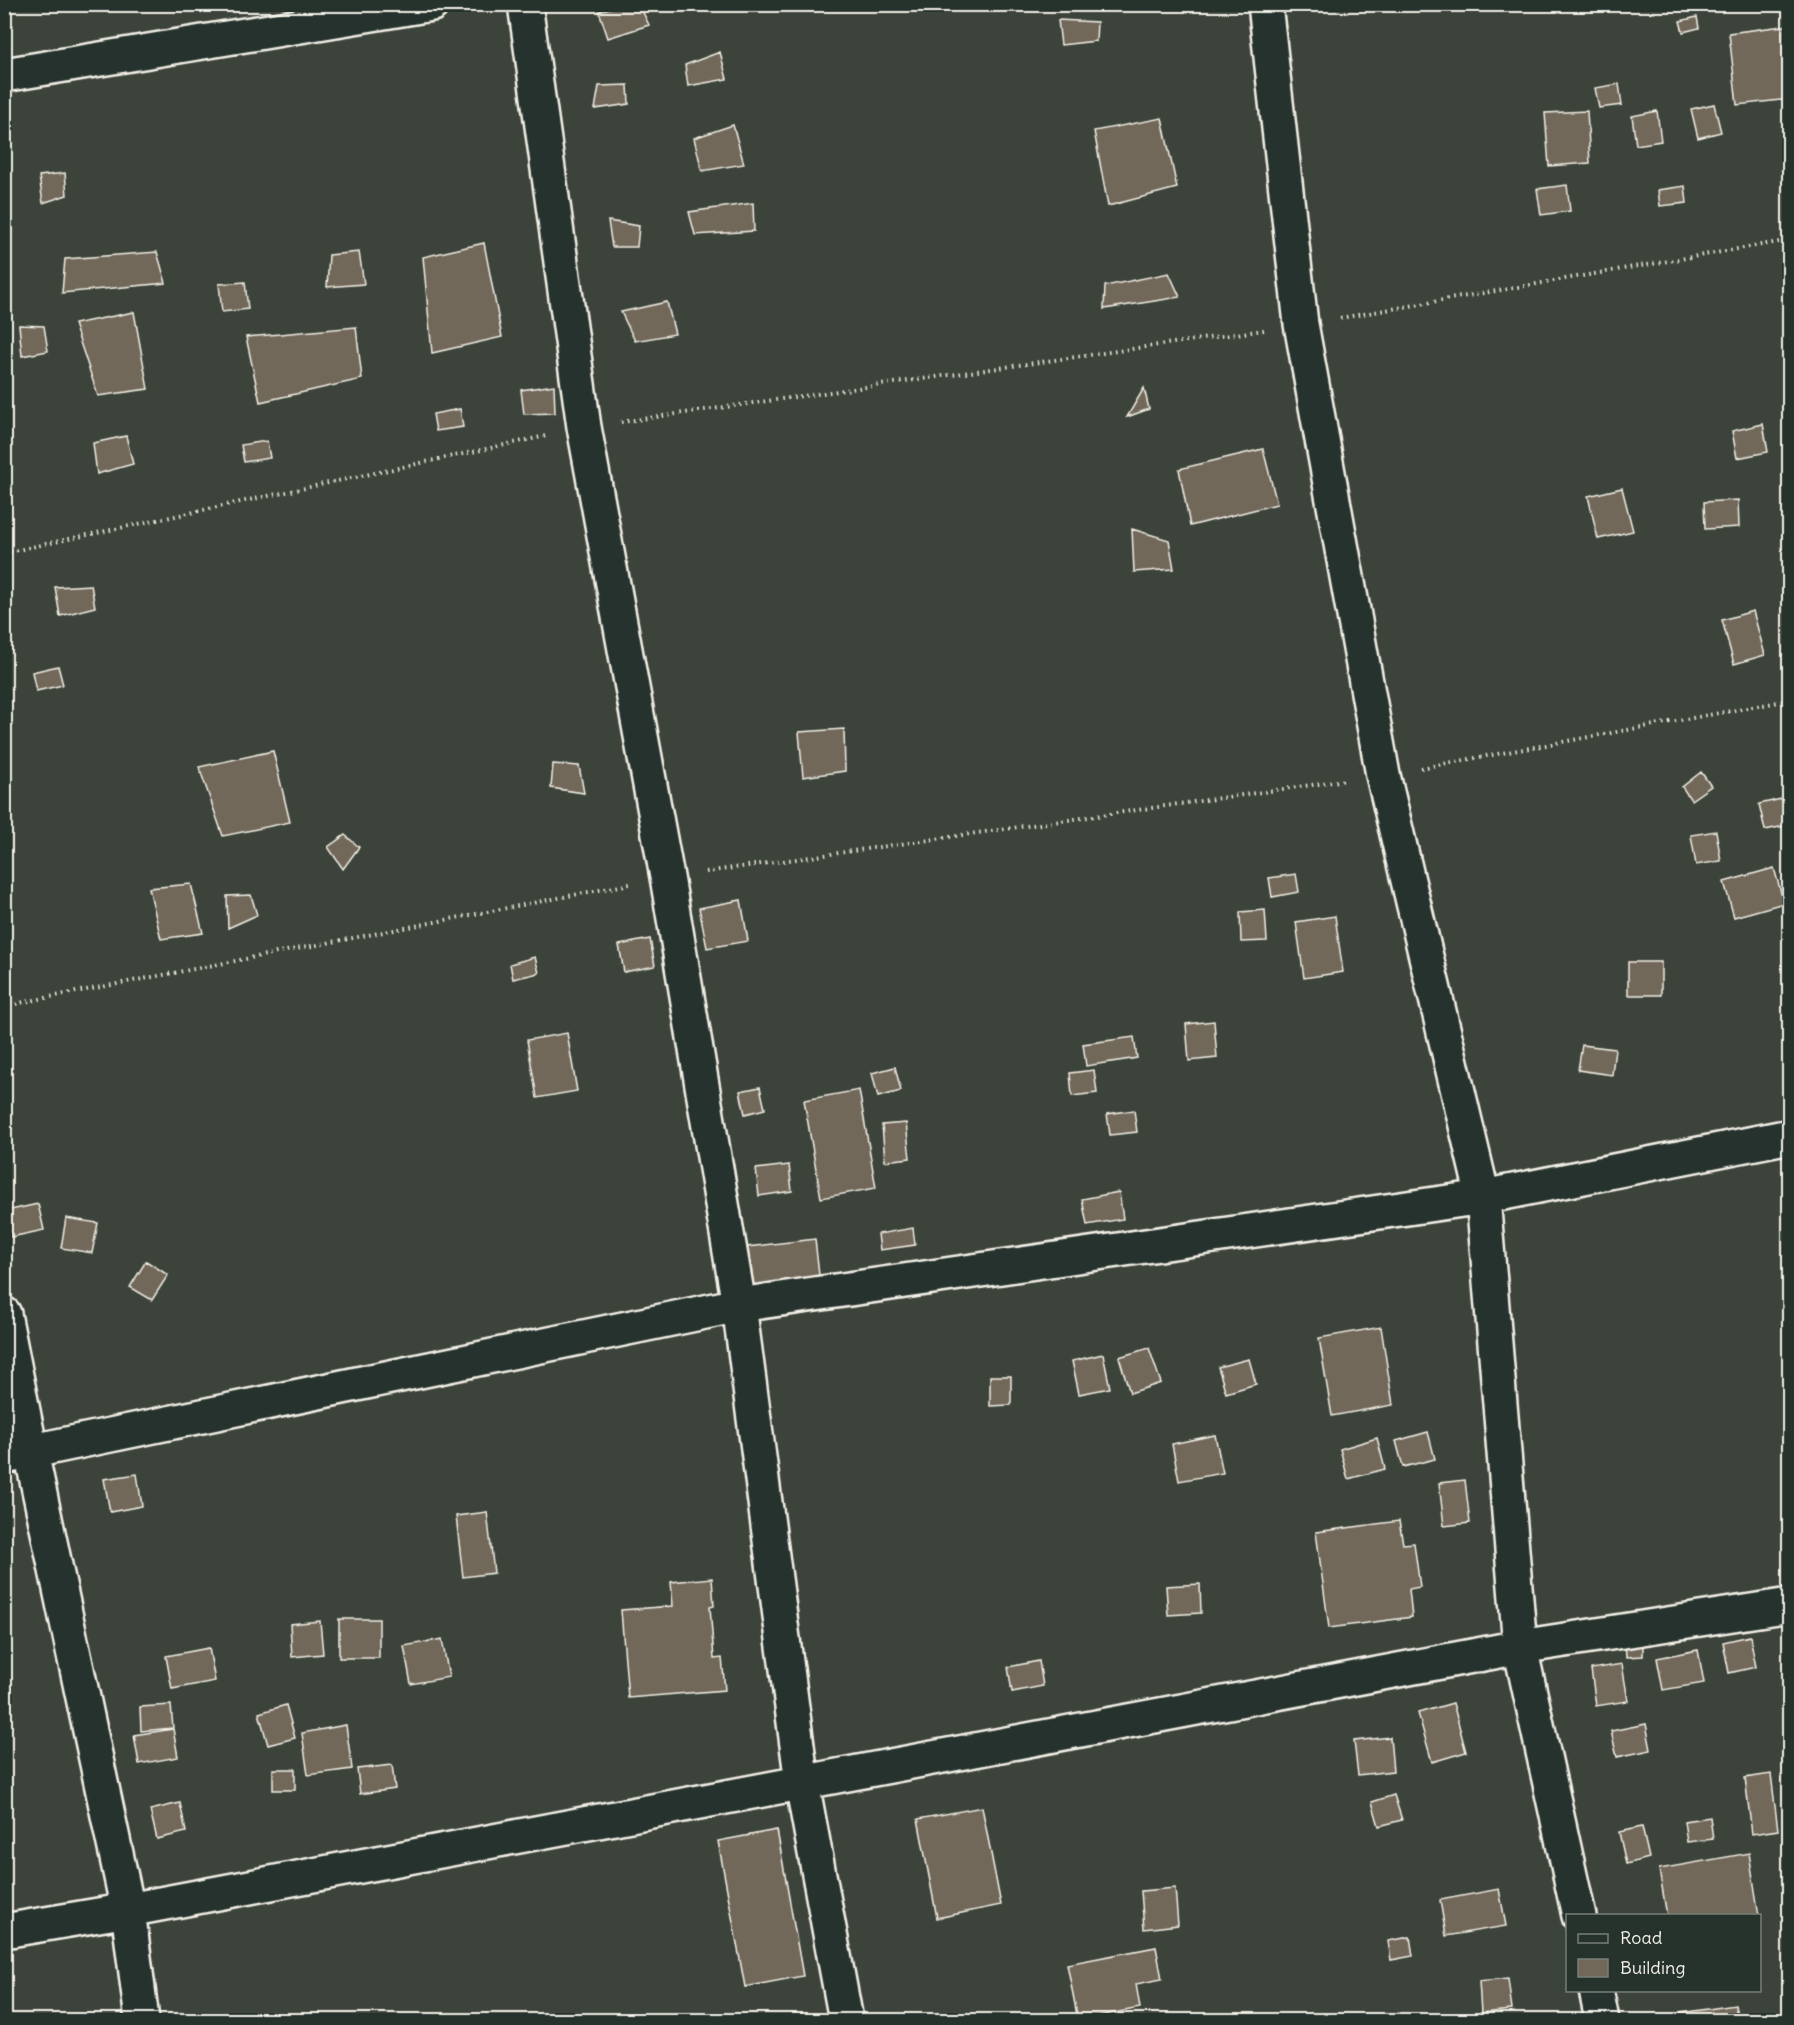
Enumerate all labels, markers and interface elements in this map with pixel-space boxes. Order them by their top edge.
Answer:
legend [1566,1914,1761,1992]
text: Road [1620,1926,1663,1949]
text: Building [1620,1956,1685,1979]

